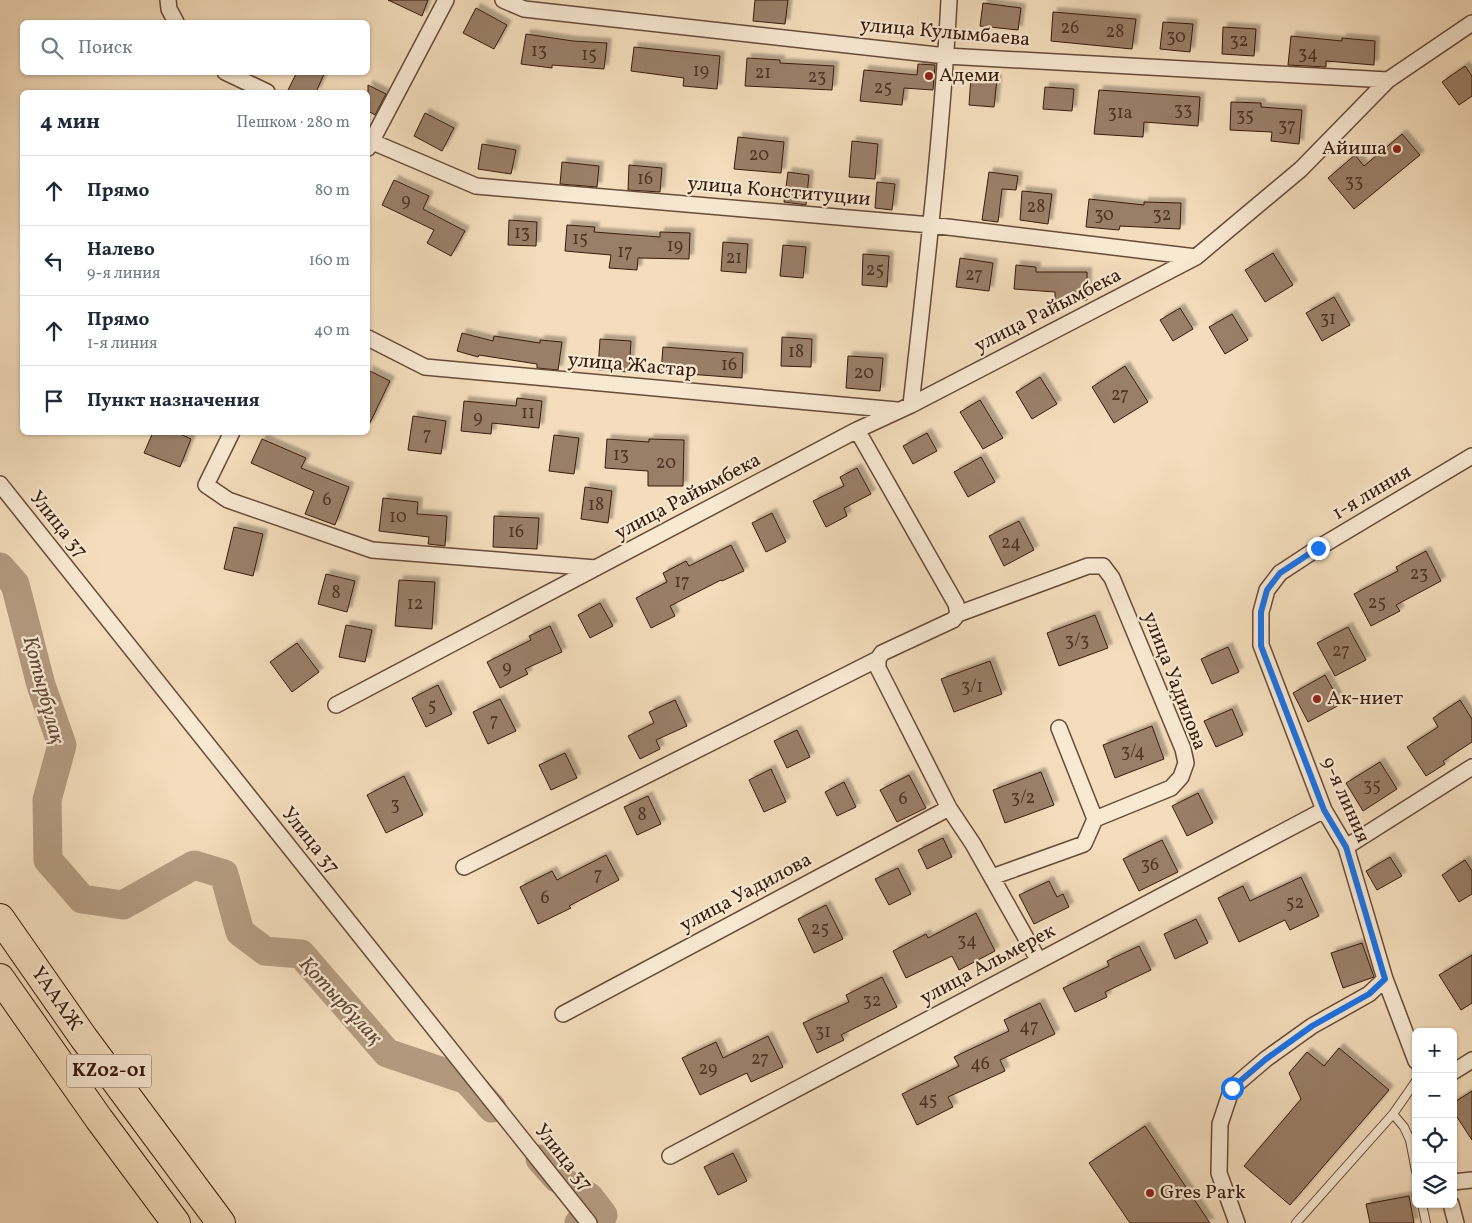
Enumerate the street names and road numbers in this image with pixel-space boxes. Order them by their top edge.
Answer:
street label: улица Кулымбаева [859,12,1031,54]
street label: улица Конституции [686,170,872,214]
street label: улица Райымбека [969,262,1127,360]
street label: улица Жастар [567,346,697,386]
street label: улица Райымбека [610,447,766,547]
street label: 1-я линия [1327,458,1417,528]
street label: Улица 37 [22,485,94,565]
street label: улица Уадилова [1135,608,1213,754]
street label: 9-я линия [1314,752,1376,848]
street label: Улица 37 [274,801,346,881]
street label: улица Уадилова [675,846,817,940]
street label: улица Альмерек [915,917,1061,1012]
street label: ҮАААЖ [24,961,88,1037]
road number: KZ02-01 [66,1054,152,1088]
street label: Улица 37 [527,1118,599,1198]

